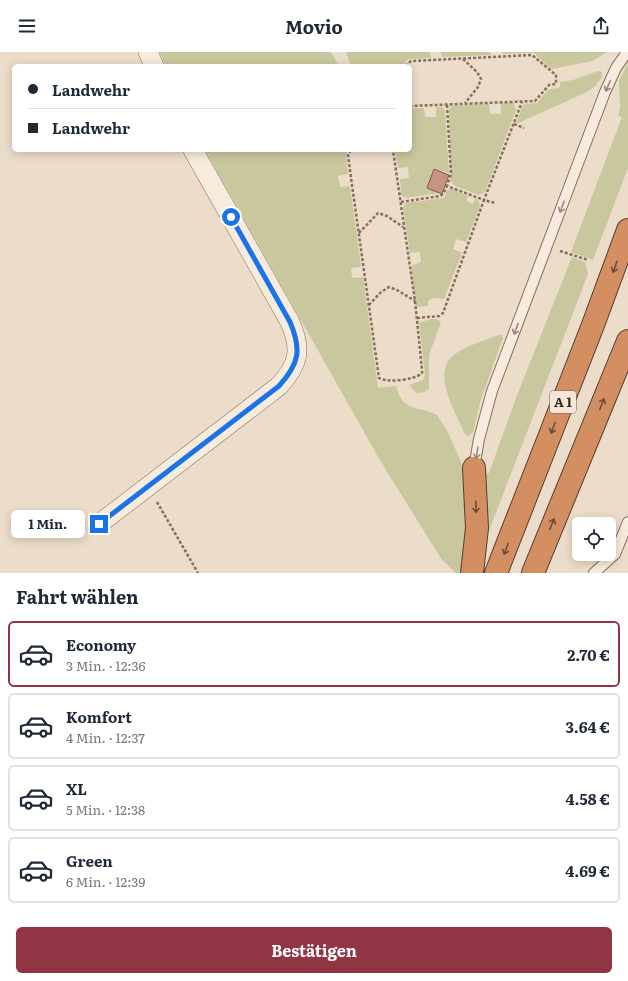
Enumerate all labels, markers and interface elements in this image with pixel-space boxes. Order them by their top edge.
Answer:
text: Movio [285,13,343,40]
icon: menu [16,15,38,37]
icon: share [590,15,612,37]
text: Landwehr [52,78,130,101]
one-way arrow [604,79,611,91]
text: Landwehr [52,116,130,139]
one-way arrow [558,201,565,214]
route start [222,208,240,226]
one-way arrow [610,260,618,272]
one-way arrow [511,323,519,335]
road number: A 1 [550,391,576,413]
one-way arrow [599,398,606,410]
one-way arrow [549,421,557,433]
one-way arrow [473,446,481,459]
one-way arrow [473,500,480,513]
callout: 1 Min. [11,510,85,538]
text: 1 Min. [29,514,67,533]
route end [90,515,108,533]
map controls [572,517,616,561]
button: locate [572,517,616,561]
one-way arrow [549,518,557,530]
one-way arrow [501,542,509,554]
text: Fahrt wählen [16,583,139,610]
text: Economy [66,633,136,656]
icon: car [18,636,54,672]
text: 2.70 € [567,643,610,666]
text: 3 Min. · 12:36 [66,656,145,675]
text: Komfort [66,705,132,728]
icon: car [18,708,54,744]
text: 3.64 € [565,715,610,738]
text: 4 Min. · 12:37 [66,728,145,747]
text: XL [66,777,87,800]
icon: car [18,780,54,816]
text: 4.58 € [566,787,610,810]
text: 5 Min. · 12:38 [66,800,145,819]
text: Green [66,849,113,872]
icon: car [18,852,54,888]
text: 4.69 € [565,859,610,882]
text: 6 Min. · 12:39 [66,872,145,891]
button: Bestätigen [16,927,612,973]

